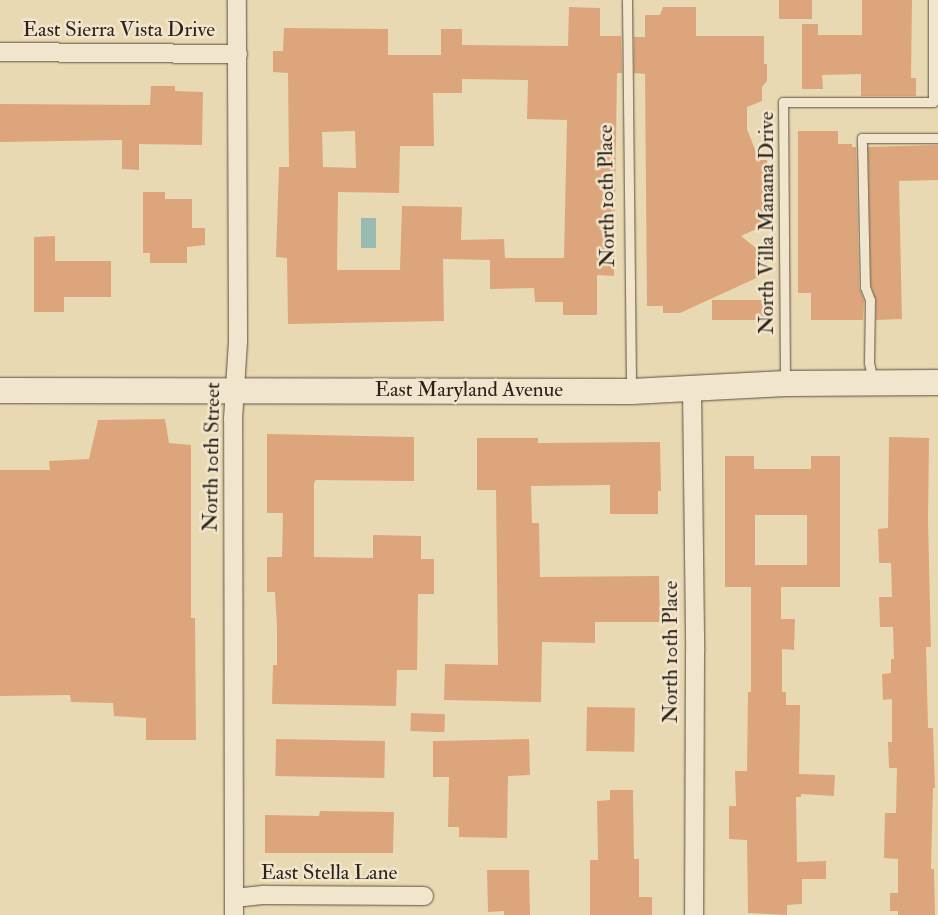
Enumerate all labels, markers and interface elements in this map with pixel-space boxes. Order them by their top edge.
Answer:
street label: East Sierra Vista Drive [23,17,215,43]
street label: North Villa Manana Drive [754,112,780,334]
street label: North 10th Place [593,125,621,267]
street label: East Maryland Avenue [375,377,563,403]
street label: North 10th Street [198,382,226,532]
street label: North 10th Place [658,581,684,723]
street label: East Stella Lane [261,860,397,886]

